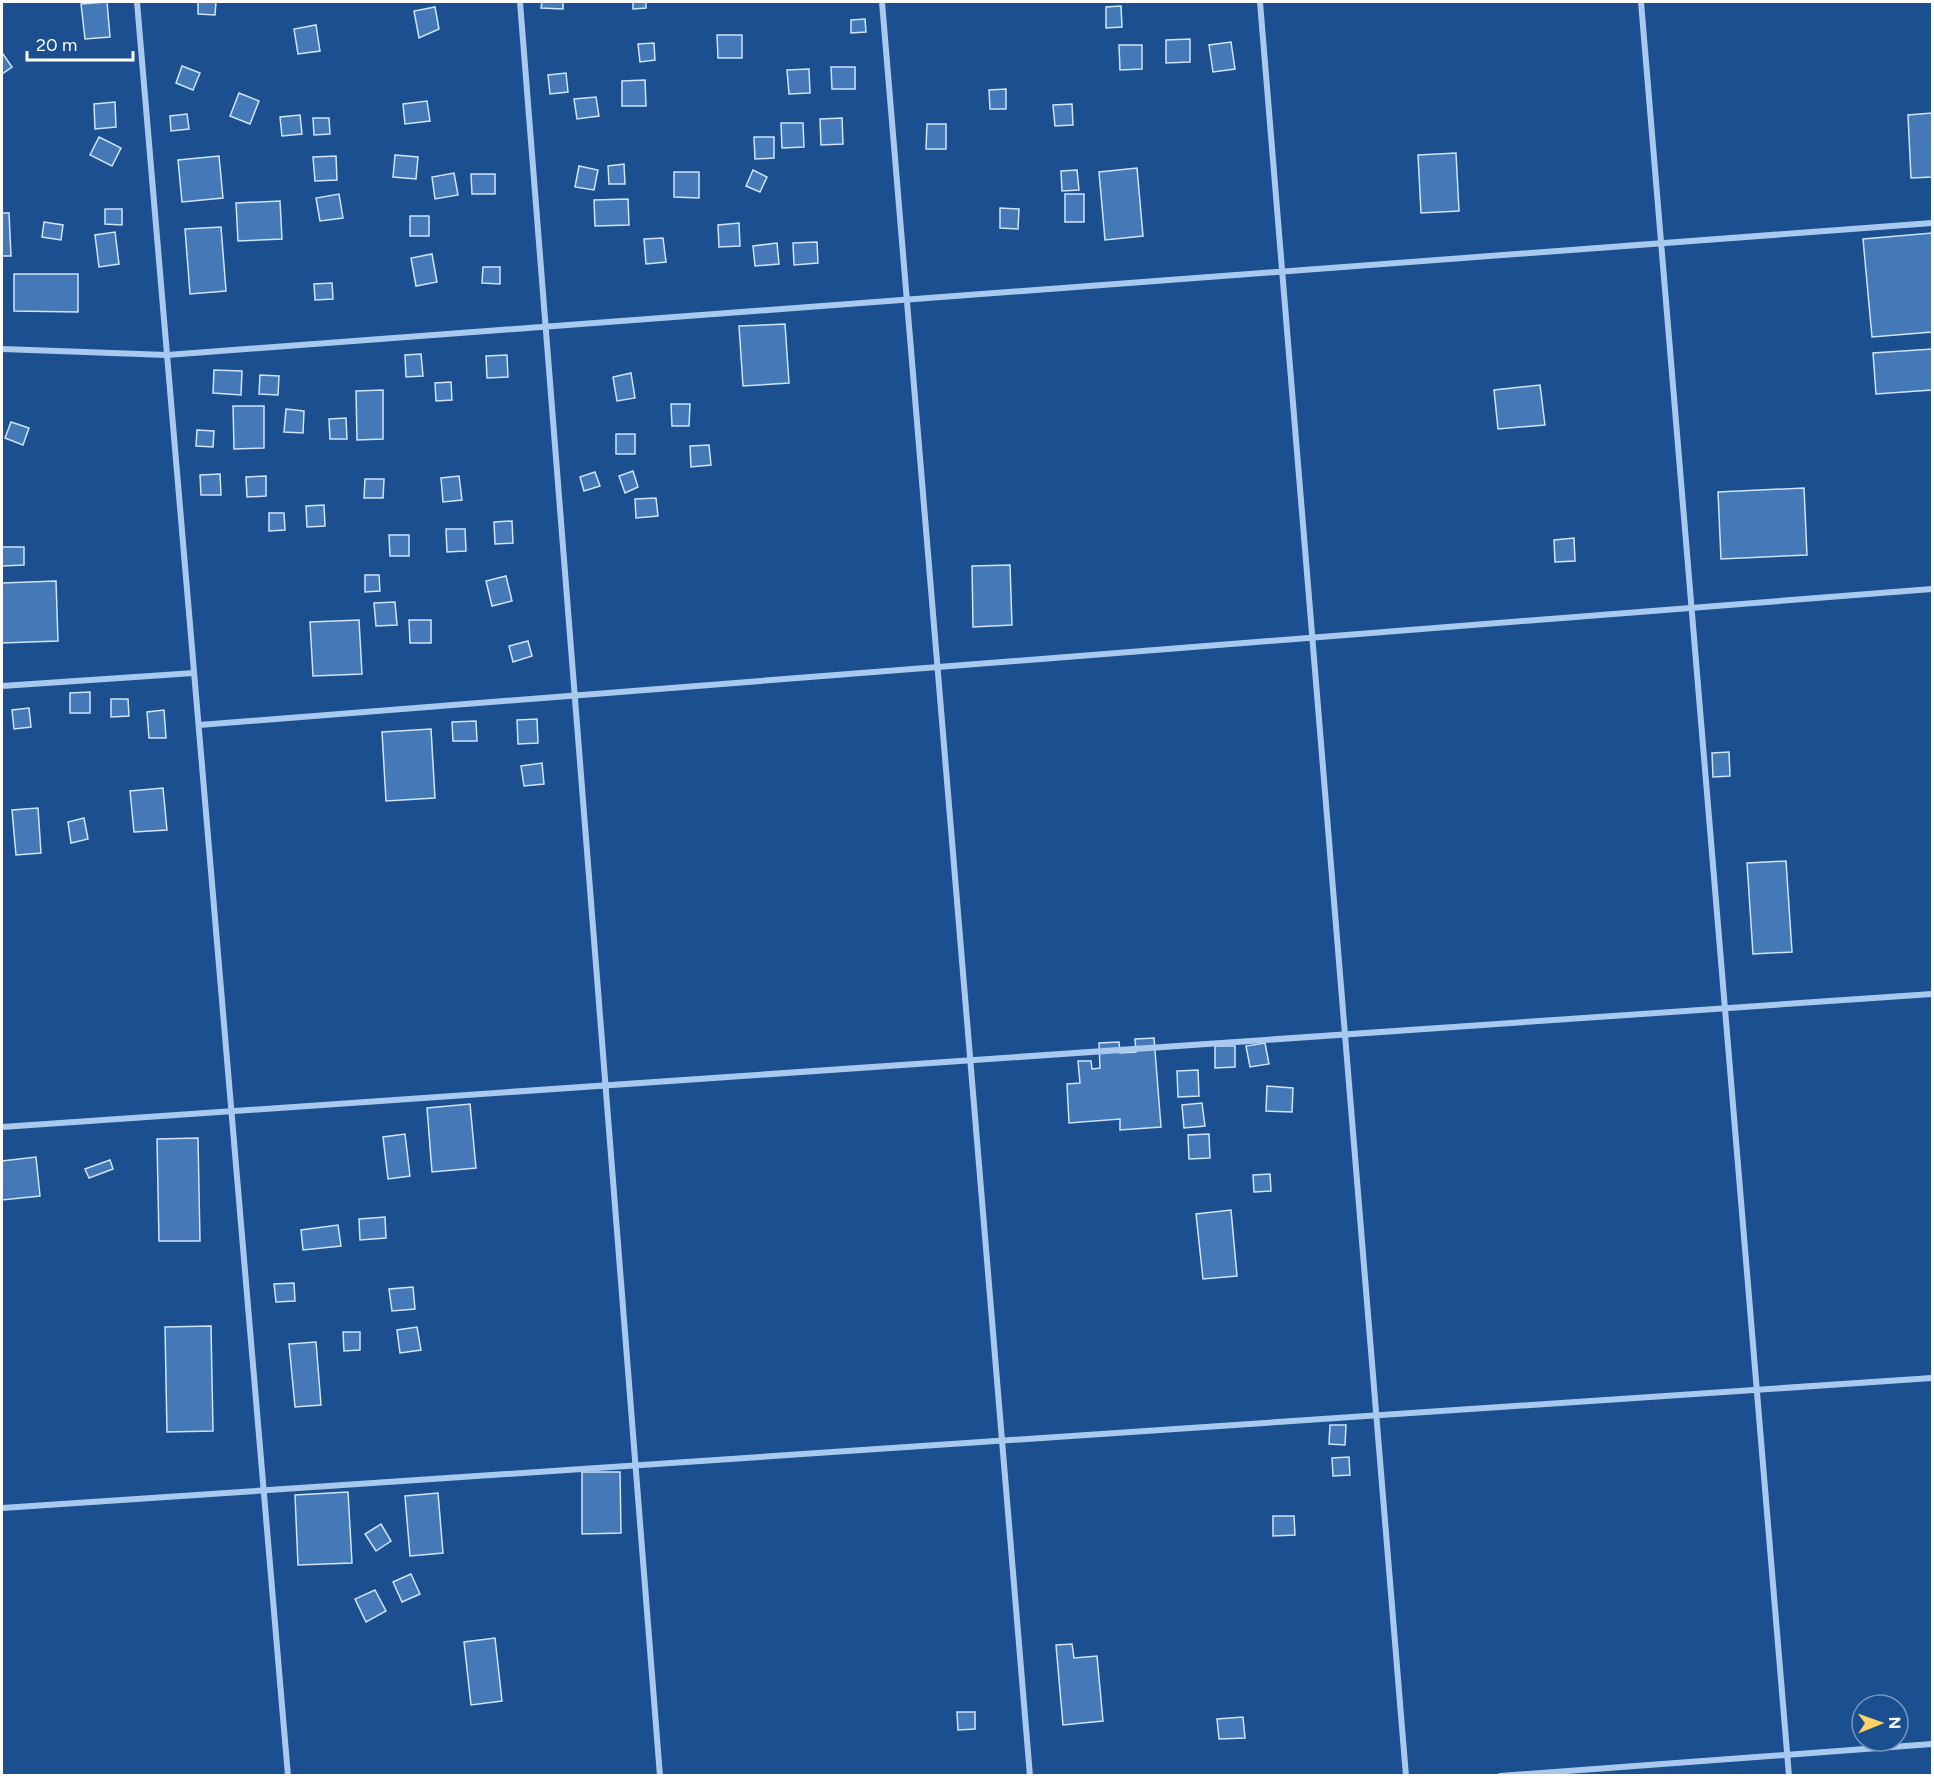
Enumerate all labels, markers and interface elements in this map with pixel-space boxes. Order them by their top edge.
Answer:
scale bar [27,24,134,62]
text: 20 m [36,34,77,56]
north arrow [1850,1693,1910,1753]
text: N [1885,1716,1904,1729]

